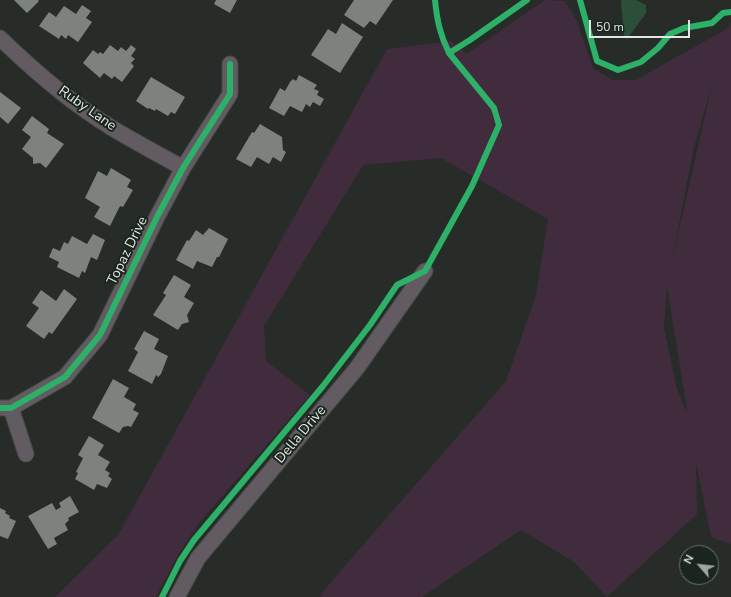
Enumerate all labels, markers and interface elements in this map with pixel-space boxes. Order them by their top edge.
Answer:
scale bar [591,12,692,38]
text: 50 m [596,19,624,35]
street label: Ruby Lane [55,83,119,135]
street label: Topaz Drive [104,214,152,288]
street label: Della Drive [272,403,330,467]
north arrow [679,545,719,585]
text: N [680,552,697,567]

